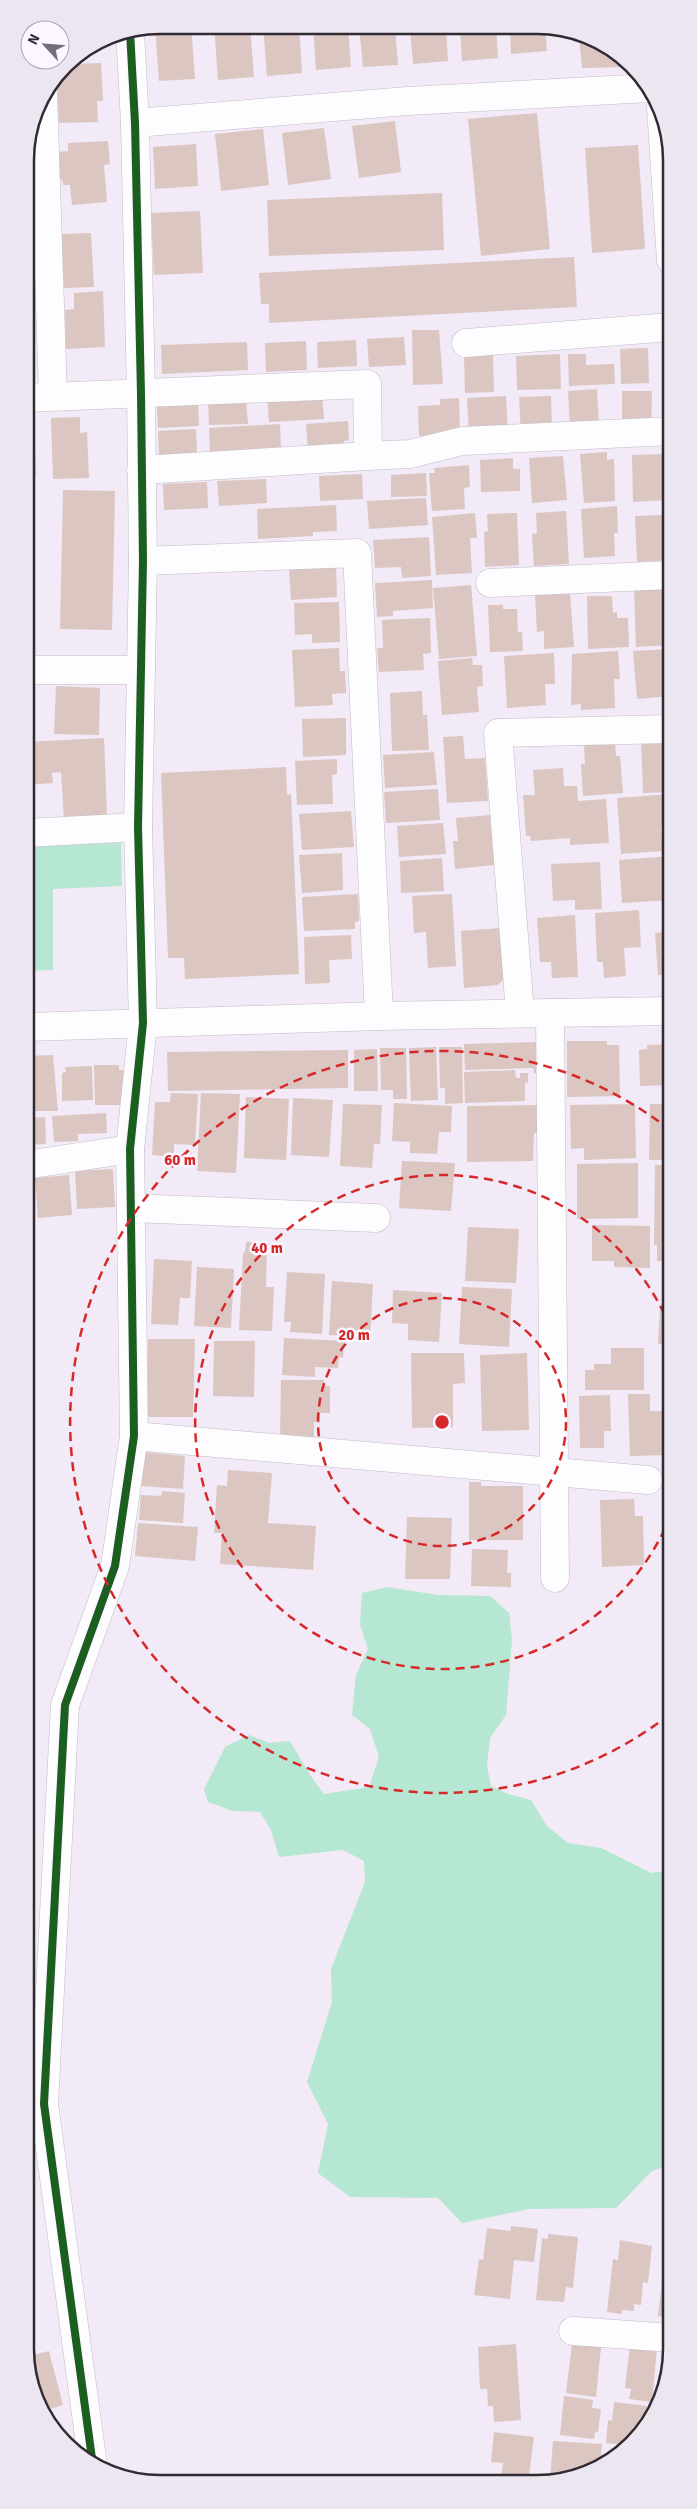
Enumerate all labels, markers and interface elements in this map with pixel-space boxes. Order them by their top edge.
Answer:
north arrow [20,20,70,70]
text: N [24,31,44,48]
text: 60 m [164,1151,196,1169]
text: 40 m [251,1239,283,1257]
text: 20 m [338,1326,370,1344]
centre of rings [433,1413,451,1431]

